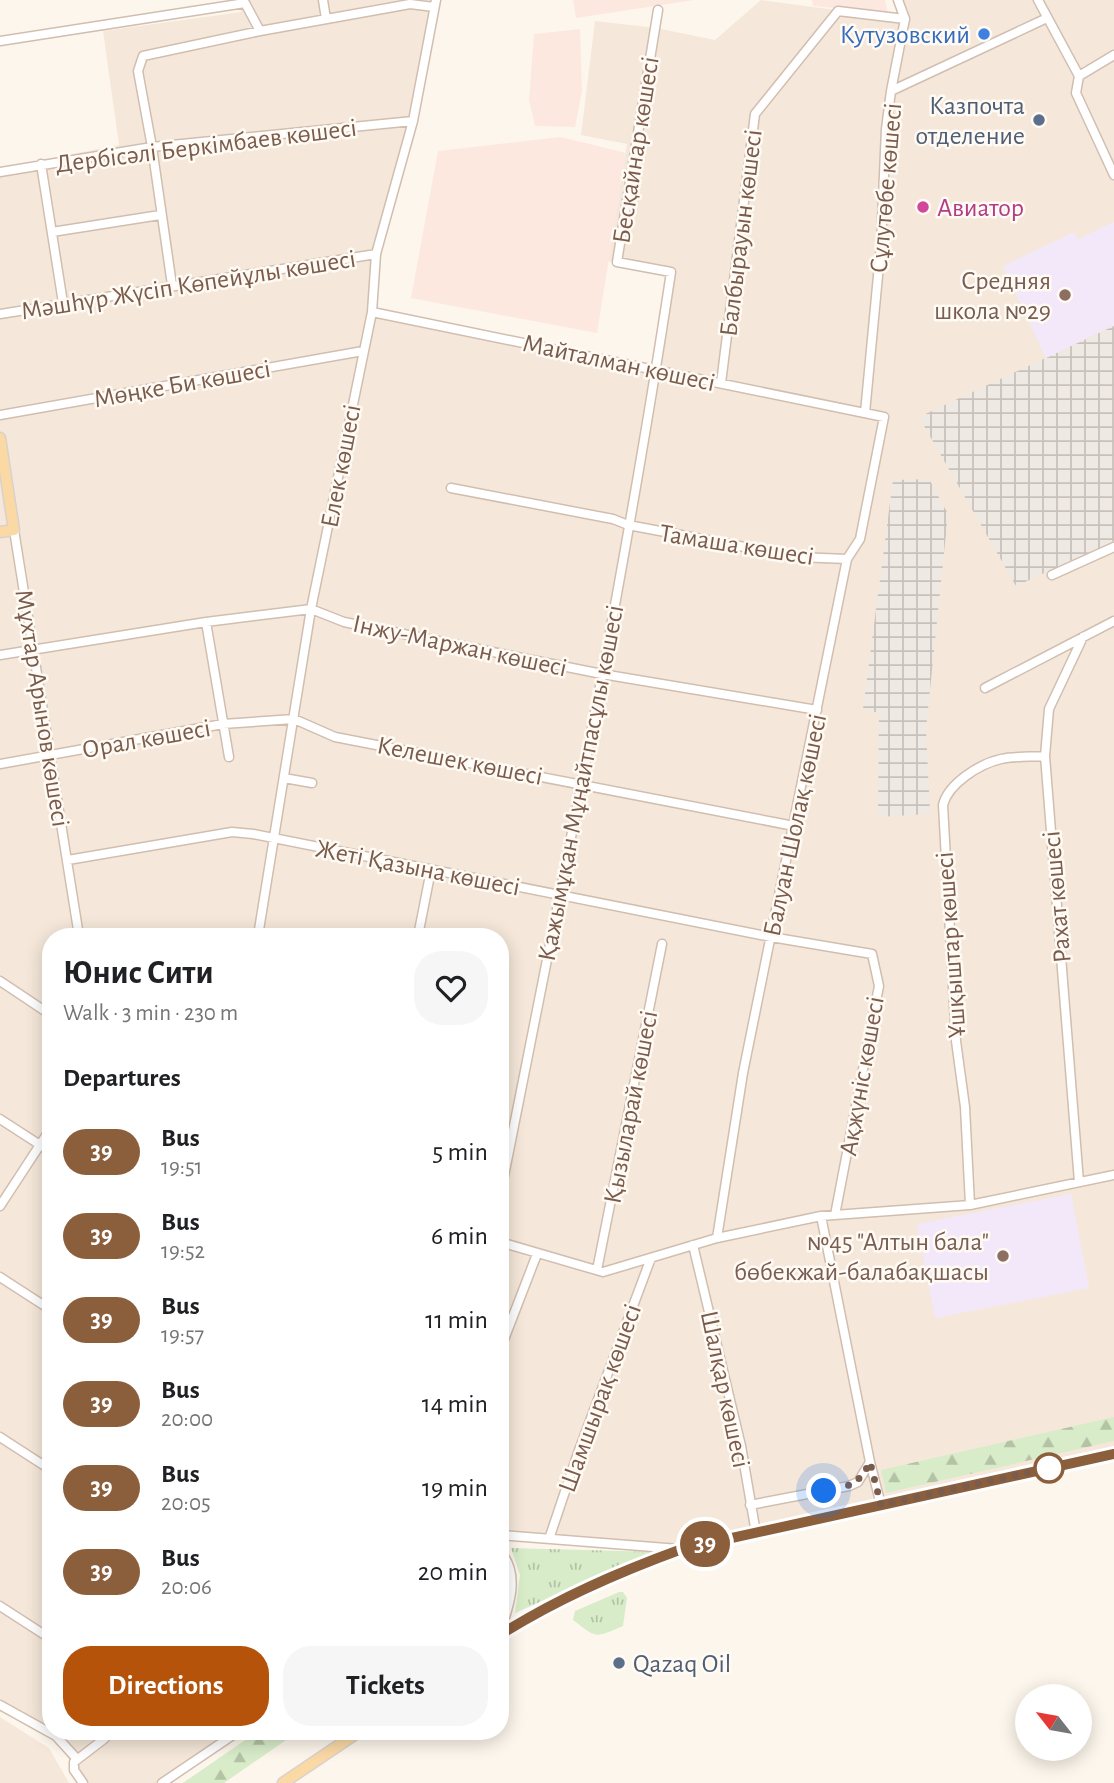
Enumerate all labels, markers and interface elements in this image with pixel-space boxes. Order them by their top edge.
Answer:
place label: Кутузовский [840,22,970,48]
marker: Кутузовский [976,26,992,42]
street label: Бесқайнар көшесі [608,55,664,245]
place label: Казпочта отделение [916,93,1025,149]
street label: Сұлутөбе көшесі [866,102,906,274]
marker: Казпочта отделение [1031,112,1047,128]
street label: Дербісәлі Беркімбаев көшесі [54,115,358,177]
street label: Балбырауын көшесі [715,128,767,338]
place label: Авиатор [937,195,1024,221]
marker: Авиатор [915,199,931,215]
street label: Мәшһүр Жүсіп Көпейұлы көшесі [19,246,357,324]
place label: Средняя школа №29 [934,268,1051,324]
marker: Средняя школа №29 [1057,287,1073,303]
street label: Майталман көшесі [520,330,717,396]
street label: Мөңке Би көшесі [92,356,273,412]
street label: Елек көшесі [316,402,366,530]
street label: Тамаша көшесі [658,520,816,570]
street label: Мұхтар Арынов көшесі [10,588,74,829]
street label: Қажымұқан Мұңайтпасұлы көшесі [534,603,628,964]
street label: Інжу-Маржан көшесі [350,611,569,681]
street label: Балуан Шолақ көшесі [759,712,831,939]
street label: Орал көшесі [80,715,212,763]
street label: Келешек көшесі [375,732,545,790]
street label: Рахат көшесі [1038,830,1076,964]
street label: Жеті Қазына көшесі [313,835,522,901]
street label: Ұшқыштар көшесі [932,851,970,1039]
button: heart [414,951,488,1025]
text: Юнис Сити [63,957,214,990]
street label: Ақжүніс көшесі [835,994,889,1158]
text: Walk · 3 min · 230 m [63,1002,238,1025]
street label: Қызыларай көшесі [600,1008,662,1206]
text: Departures [63,1065,181,1091]
text: Bus [161,1125,200,1151]
text: 5 min [432,1139,488,1165]
text: 39 [91,1140,112,1164]
text: 19:51 [161,1156,203,1179]
text: Bus [161,1209,200,1235]
text: 6 min [431,1223,488,1249]
text: 39 [91,1224,112,1248]
place label: №45 "Алтын бала" бөбекжай-балабақшасы [734,1229,989,1285]
text: 19:52 [161,1240,205,1263]
marker: №45 "Алтын бала" бөбекжай-балабақшасы [995,1248,1011,1264]
text: Bus [161,1293,200,1319]
street label: Шамшырақ көшесі [554,1301,646,1496]
text: 11 min [425,1307,488,1333]
text: 39 [91,1308,112,1332]
street label: Шалқар көшесі [696,1308,754,1470]
text: 19:57 [161,1324,204,1347]
text: Bus [161,1377,200,1403]
text: 14 min [422,1391,488,1417]
text: 39 [91,1392,112,1416]
text: 20:00 [161,1408,213,1431]
unlabelled marker [1034,1453,1064,1483]
text: Bus [161,1461,200,1487]
your location [806,1473,841,1508]
text: 19 min [422,1475,488,1501]
text: 39 [91,1476,112,1500]
text: 20:05 [161,1492,211,1515]
line badge: 39 [674,1521,736,1567]
text: 39 [694,1532,716,1556]
text: Bus [161,1545,200,1571]
text: 20 min [418,1559,488,1585]
text: 39 [91,1560,112,1584]
text: 20:06 [161,1576,212,1599]
button: Directions [63,1646,269,1726]
button: Tickets [283,1646,488,1726]
place label: Qazaq Oil [633,1651,731,1677]
marker: Qazaq Oil [611,1655,627,1671]
north arrow [1015,1684,1092,1760]
map controls [1015,1684,1092,1761]

